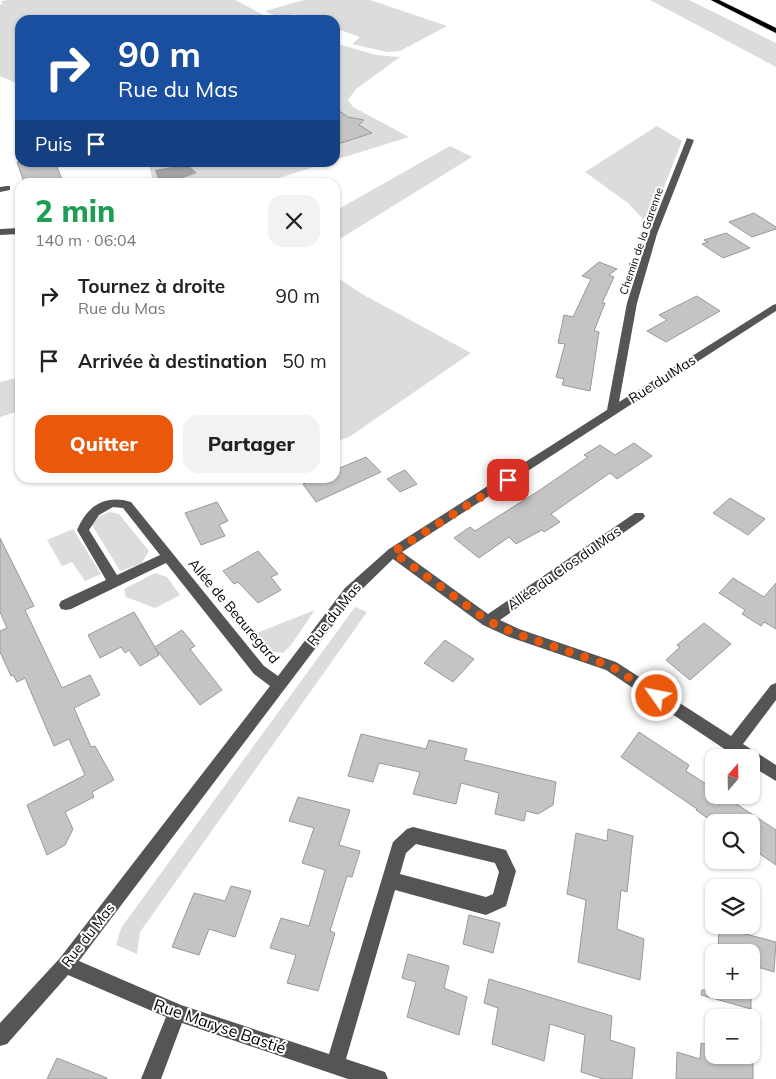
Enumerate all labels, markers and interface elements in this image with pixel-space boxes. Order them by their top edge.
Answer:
text: 90 m [118,32,201,76]
icon: right [35,35,100,100]
text: Rue du Mas [118,75,238,103]
icon: arrive [82,130,110,158]
text: Puis [35,132,72,156]
street label: Chemin de la Garenne [616,186,666,296]
text: 2 min [35,192,115,230]
button: close [268,195,320,247]
text: 140 m · 06:04 [35,230,136,250]
text: Tournez à droite [78,274,225,298]
icon: right [35,282,63,310]
text: 90 m [276,284,320,308]
text: Rue du Mas [78,298,165,318]
icon: arrive [35,347,63,375]
text: Arrivée à destination [78,349,267,373]
text: 50 m [282,349,327,373]
street label: Rue du Mas [625,351,699,407]
button: Quitter [35,415,173,473]
button: Partager [183,415,320,473]
pin [487,459,529,501]
icon: arrive [494,466,522,494]
street label: Allée du Clos du Mas [504,522,624,614]
street label: Allée de Beauregard [185,555,283,667]
street label: Rue du Mas [303,579,365,649]
position arrow [630,669,682,721]
north arrow [705,749,760,804]
map controls [705,749,760,1064]
button: search [705,814,760,869]
button: layers [705,879,760,934]
street label: Rue du Mas [57,899,119,971]
button: + [705,944,760,999]
street label: Rue Maryse Bastié [151,994,289,1058]
button: − [705,1009,760,1064]

